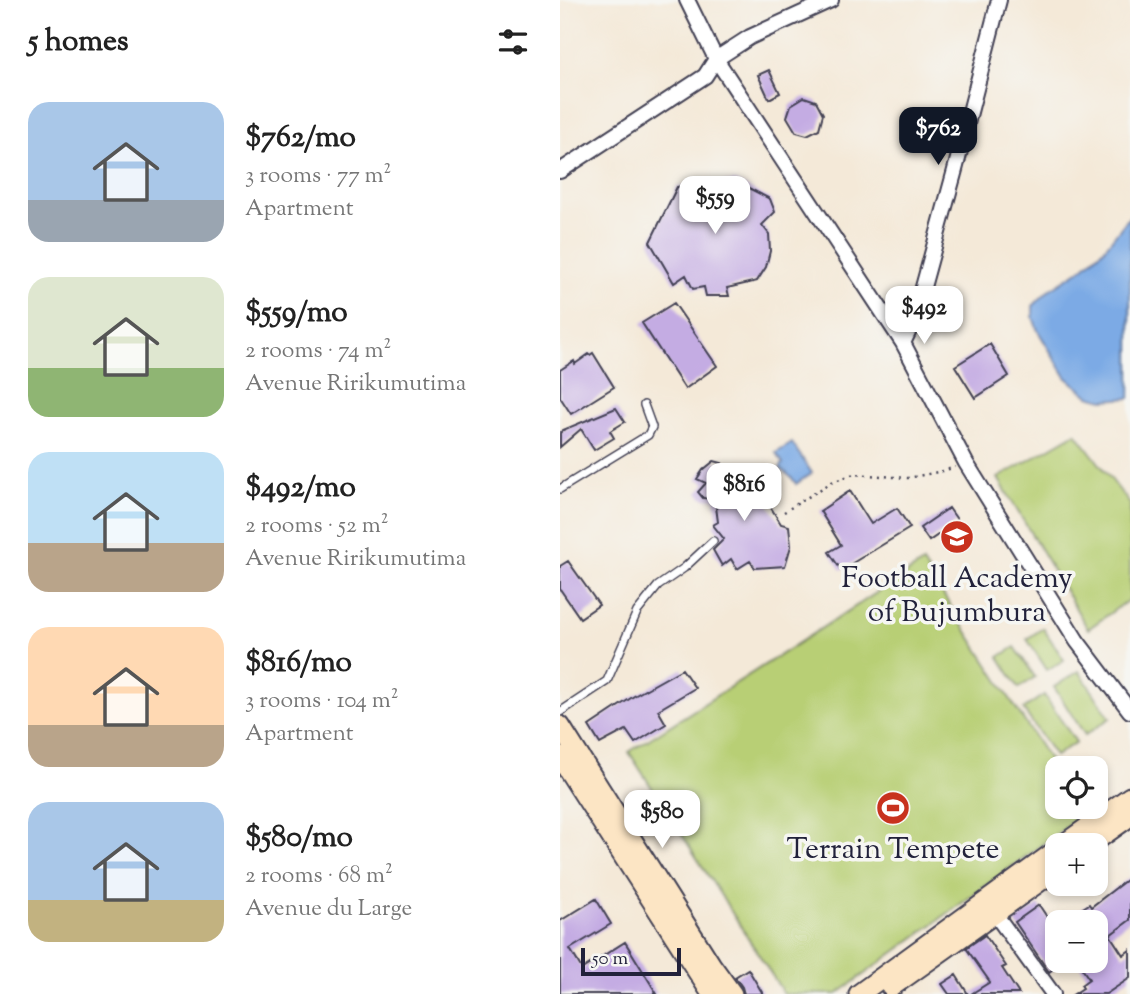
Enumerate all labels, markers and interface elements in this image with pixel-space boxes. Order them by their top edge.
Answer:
text: 5 homes [28,21,129,64]
icon: filters [494,23,532,61]
pin: $762 [897,108,979,167]
text: $762 [915,113,961,146]
text: $762/mo [245,117,356,160]
icon: home [84,130,168,214]
text: 3 rooms · 77 m² [245,160,391,193]
pin: $559 [674,176,756,236]
text: $559 [695,182,735,215]
text: Apartment [245,193,354,226]
pin: $492 [883,286,965,346]
text: $559/mo [245,292,348,335]
text: $492 [901,292,947,325]
icon: home [84,305,168,389]
text: 2 rooms · 74 m² [245,335,391,368]
text: Avenue Ririkumutima [245,368,466,401]
pin: $816 [703,463,785,523]
text: $492/mo [245,467,356,510]
text: $816 [722,469,766,502]
icon: home [84,480,168,564]
text: 2 rooms · 52 m² [245,510,388,543]
school or university icon: Football Academy of Bujumbura [938,518,976,556]
text: Avenue Ririkumutima [245,543,466,576]
place label: Football Academy of Bujumbura [841,558,1073,635]
text: $816/mo [245,642,352,685]
icon: home [84,655,168,739]
text: 3 rooms · 104 m² [245,685,399,718]
text: Apartment [245,718,354,751]
map controls [1045,756,1108,973]
button: locate [1045,756,1108,819]
sports icon: Terrain Tempete [874,789,912,827]
pin: $580 [621,790,703,850]
text: $580 [640,796,684,829]
text: $580/mo [245,817,353,860]
place label: Terrain Tempete [786,829,1000,872]
icon: home [84,830,168,914]
button: + [1045,833,1108,896]
text: 2 rooms · 68 m² [245,860,393,893]
text: Avenue du Large [245,893,412,926]
button: − [1045,910,1108,973]
scale bar [581,945,681,977]
text: 50 m [592,946,628,973]

